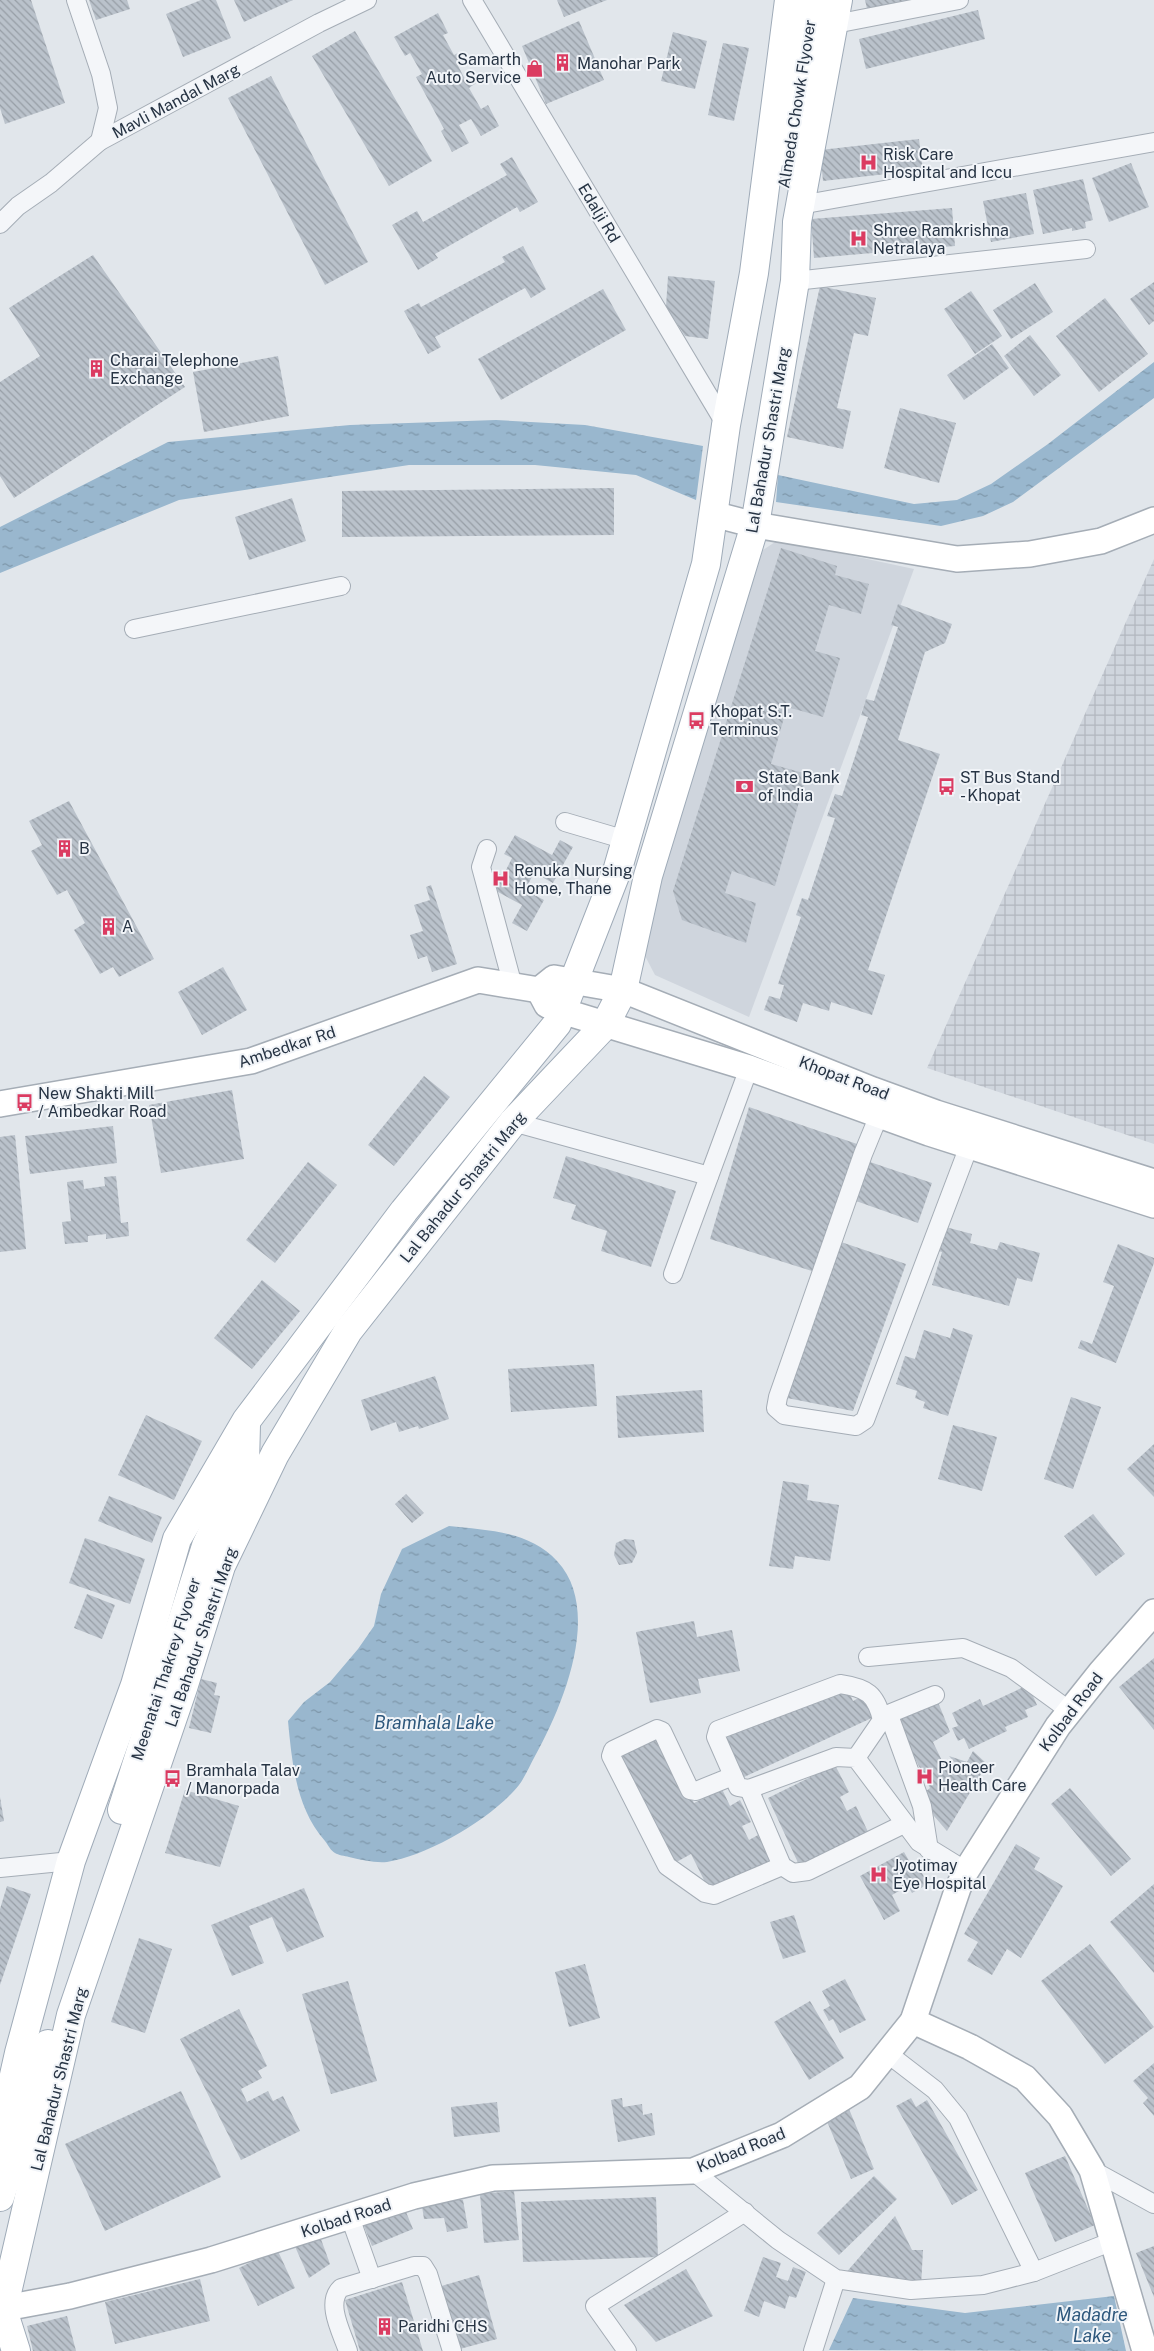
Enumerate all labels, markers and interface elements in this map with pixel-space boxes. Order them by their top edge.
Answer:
street label: Almeda Chowk Flyover [774,18,820,190]
place label: Samarth Auto Service [426,50,521,87]
building icon: Manohar Park [553,53,573,73]
place label: Manohar Park [577,54,681,73]
shop icon: Samarth Auto Service [525,58,545,78]
street label: Mavli Mandal Marg [109,59,243,143]
place label: Risk Care Hospital and Iccu [883,145,1012,182]
hospital icon: Risk Care Hospital and Iccu [859,153,879,173]
street label: Edalji Rd [574,180,624,246]
place label: Shree Ramkrishna Netralaya [873,221,1009,258]
hospital icon: Shree Ramkrishna Netralaya [849,229,869,249]
street label: Lal Bahadur Shastri Marg [742,345,794,535]
place label: Charai Telephone Exchange [110,351,239,388]
building icon: Charai Telephone Exchange [86,359,106,379]
place label: Khopat S.T. Terminus [710,702,792,739]
bus stop icon: Khopat S.T. Terminus [686,710,706,730]
place label: State Bank of India [758,768,840,805]
place label: ST Bus Stand - Khopat [960,768,1060,805]
bank icon: State Bank of India [734,776,754,796]
bus stop icon: ST Bus Stand - Khopat [936,776,956,796]
building icon: B [55,838,75,858]
place label: B [79,839,90,858]
place label: Renuka Nursing Home, Thane [514,861,633,898]
hospital icon: Renuka Nursing Home, Thane [490,869,510,889]
building icon: A [98,916,118,936]
place label: A [122,917,133,936]
street label: Ambedkar Rd [236,1022,338,1072]
street label: Khopat Road [796,1052,892,1104]
place label: New Shakti Mill / Ambedkar Road [38,1084,167,1121]
bus stop icon: New Shakti Mill / Ambedkar Road [14,1092,34,1112]
street label: Lal Bahadur Shastri Marg [396,1108,530,1266]
street label: Lal Bahadur Shastri Marg [161,1544,241,1729]
street label: Meenatai Thakrey Flyover [127,1575,205,1763]
street label: Kolbad Road [1035,1669,1107,1755]
water label: Bramhala Lake [374,1712,494,1733]
place label: Pioneer Health Care [938,1758,1026,1795]
place label: Bramhala Talav / Manorpada [186,1761,300,1798]
hospital icon: Pioneer Health Care [914,1766,934,1786]
bus stop icon: Bramhala Talav / Manorpada [162,1769,182,1789]
place label: Jyotimay Eye Hospital [893,1856,987,1893]
hospital icon: Jyotimay Eye Hospital [869,1864,889,1884]
street label: Lal Bahadur Shastri Marg [27,1985,91,2173]
street label: Kolbad Road [694,2124,788,2176]
street label: Kolbad Road [298,2194,394,2242]
water label: Madadre Lake [1056,2304,1128,2346]
building icon: Paridhi CHS [374,2316,394,2336]
place label: Paridhi CHS [398,2317,488,2336]

